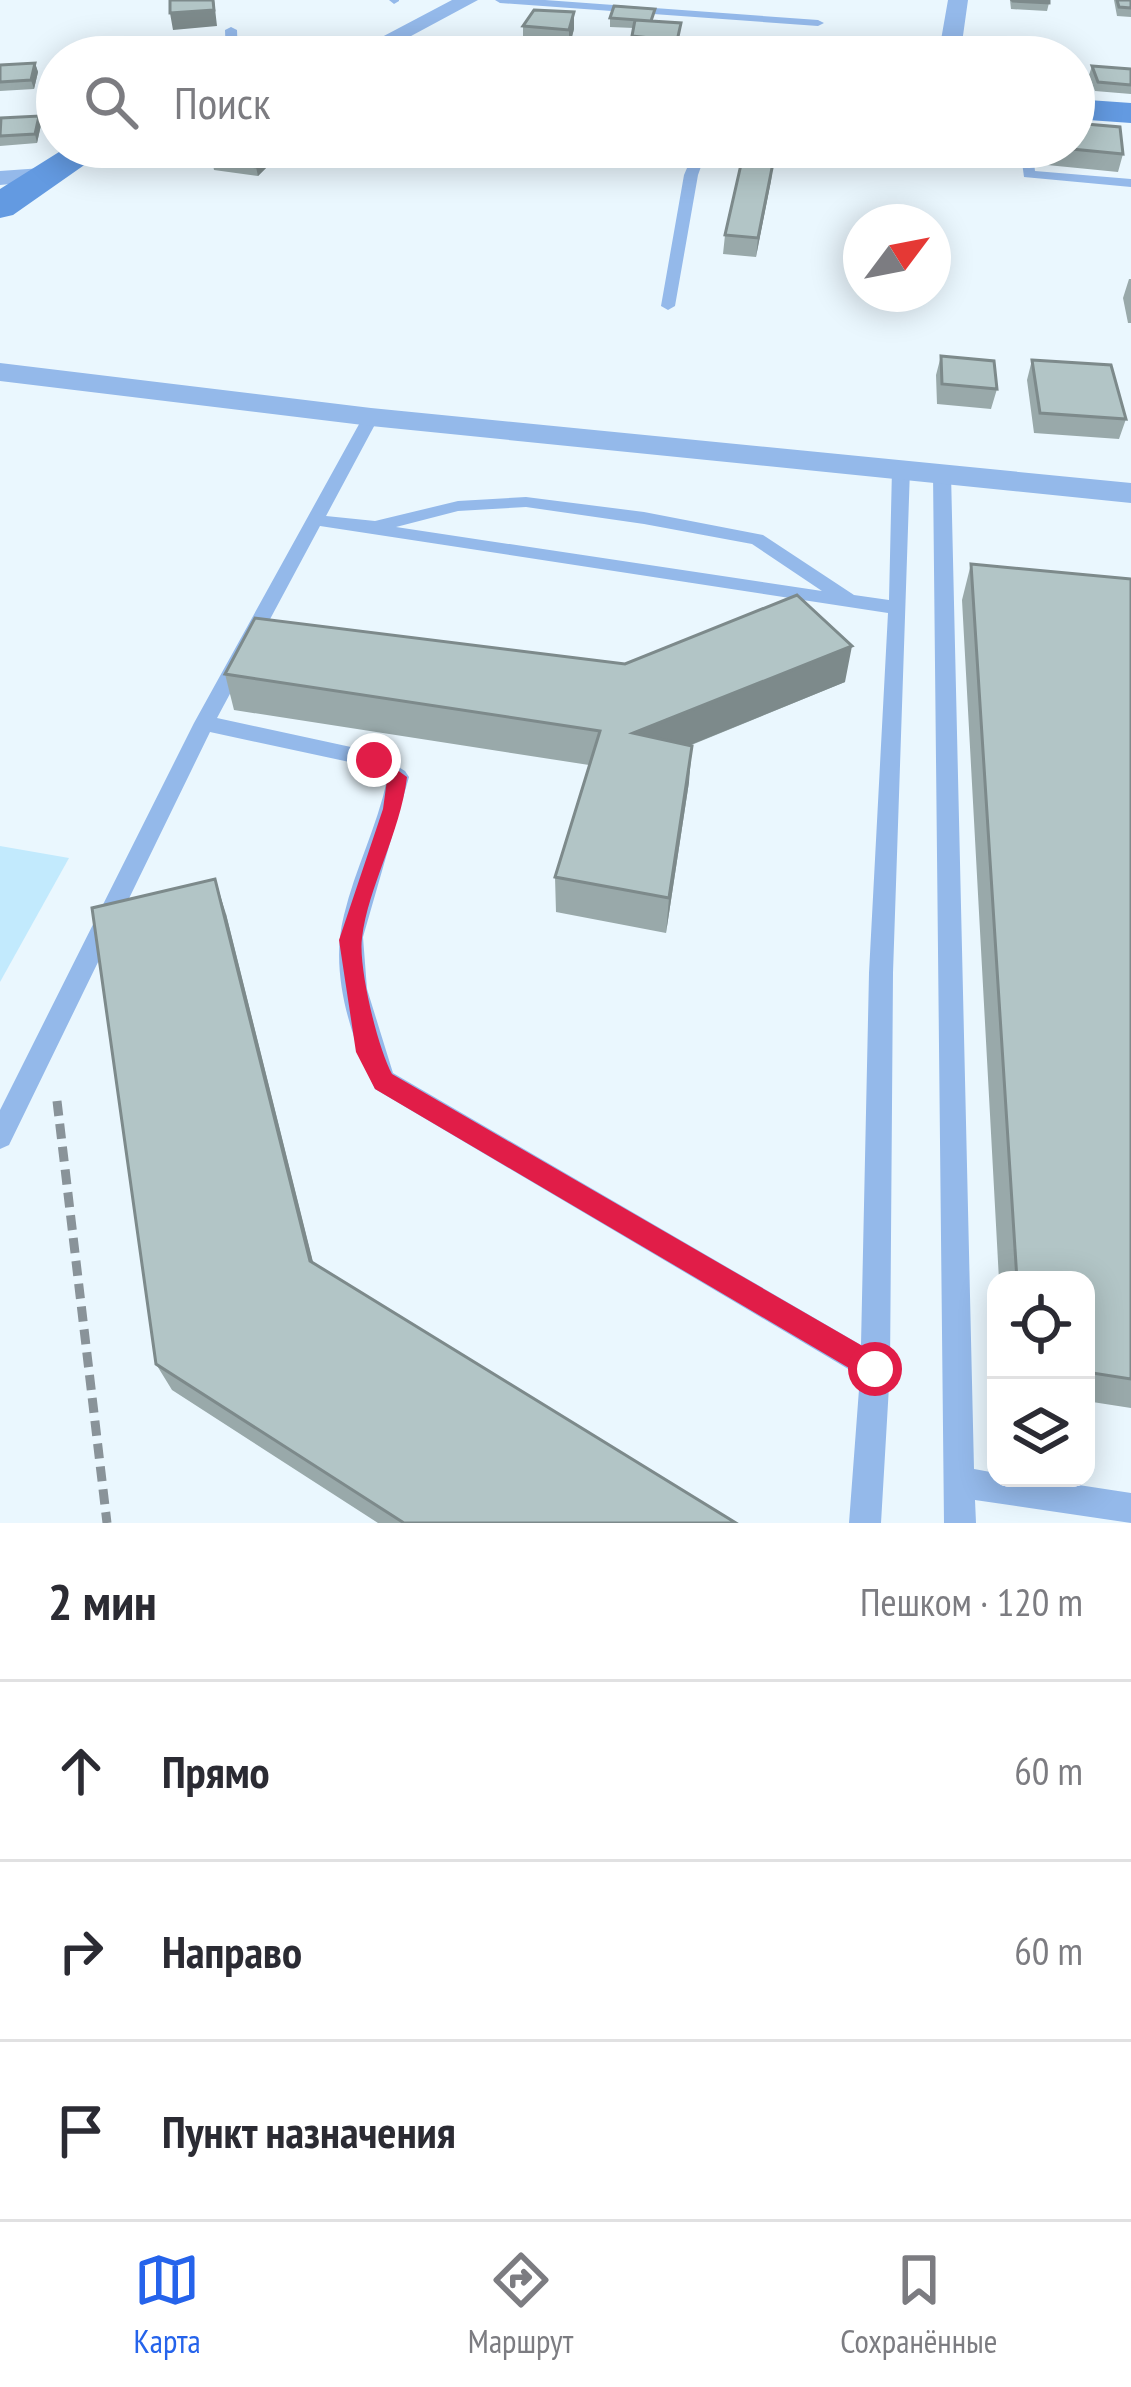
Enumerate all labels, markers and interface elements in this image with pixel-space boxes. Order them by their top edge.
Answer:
search box [36,36,1095,168]
icon: search [78,69,144,135]
text: Поиск [174,73,270,131]
north arrow [843,204,951,312]
route end [347,733,401,787]
map controls [987,1271,1095,1487]
button: locate [987,1271,1095,1379]
route start [848,1342,902,1396]
button: layers [987,1379,1095,1487]
text: 2 мин [48,1568,157,1634]
text: Пешком · 120 m [860,1576,1083,1627]
icon: ahead [48,1738,114,1804]
text: Прямо [162,1742,270,1800]
text: 60 m [1014,1745,1083,1796]
icon: right [48,1918,114,1984]
text: Направо [162,1922,302,1980]
text: 60 m [1014,1925,1083,1976]
icon: arrive [48,2098,114,2164]
text: Пункт назначения [162,2102,456,2160]
tab: Карта [134,2247,201,2362]
tab: Маршрут [468,2247,573,2362]
tab: Сохранённые [840,2247,997,2362]

